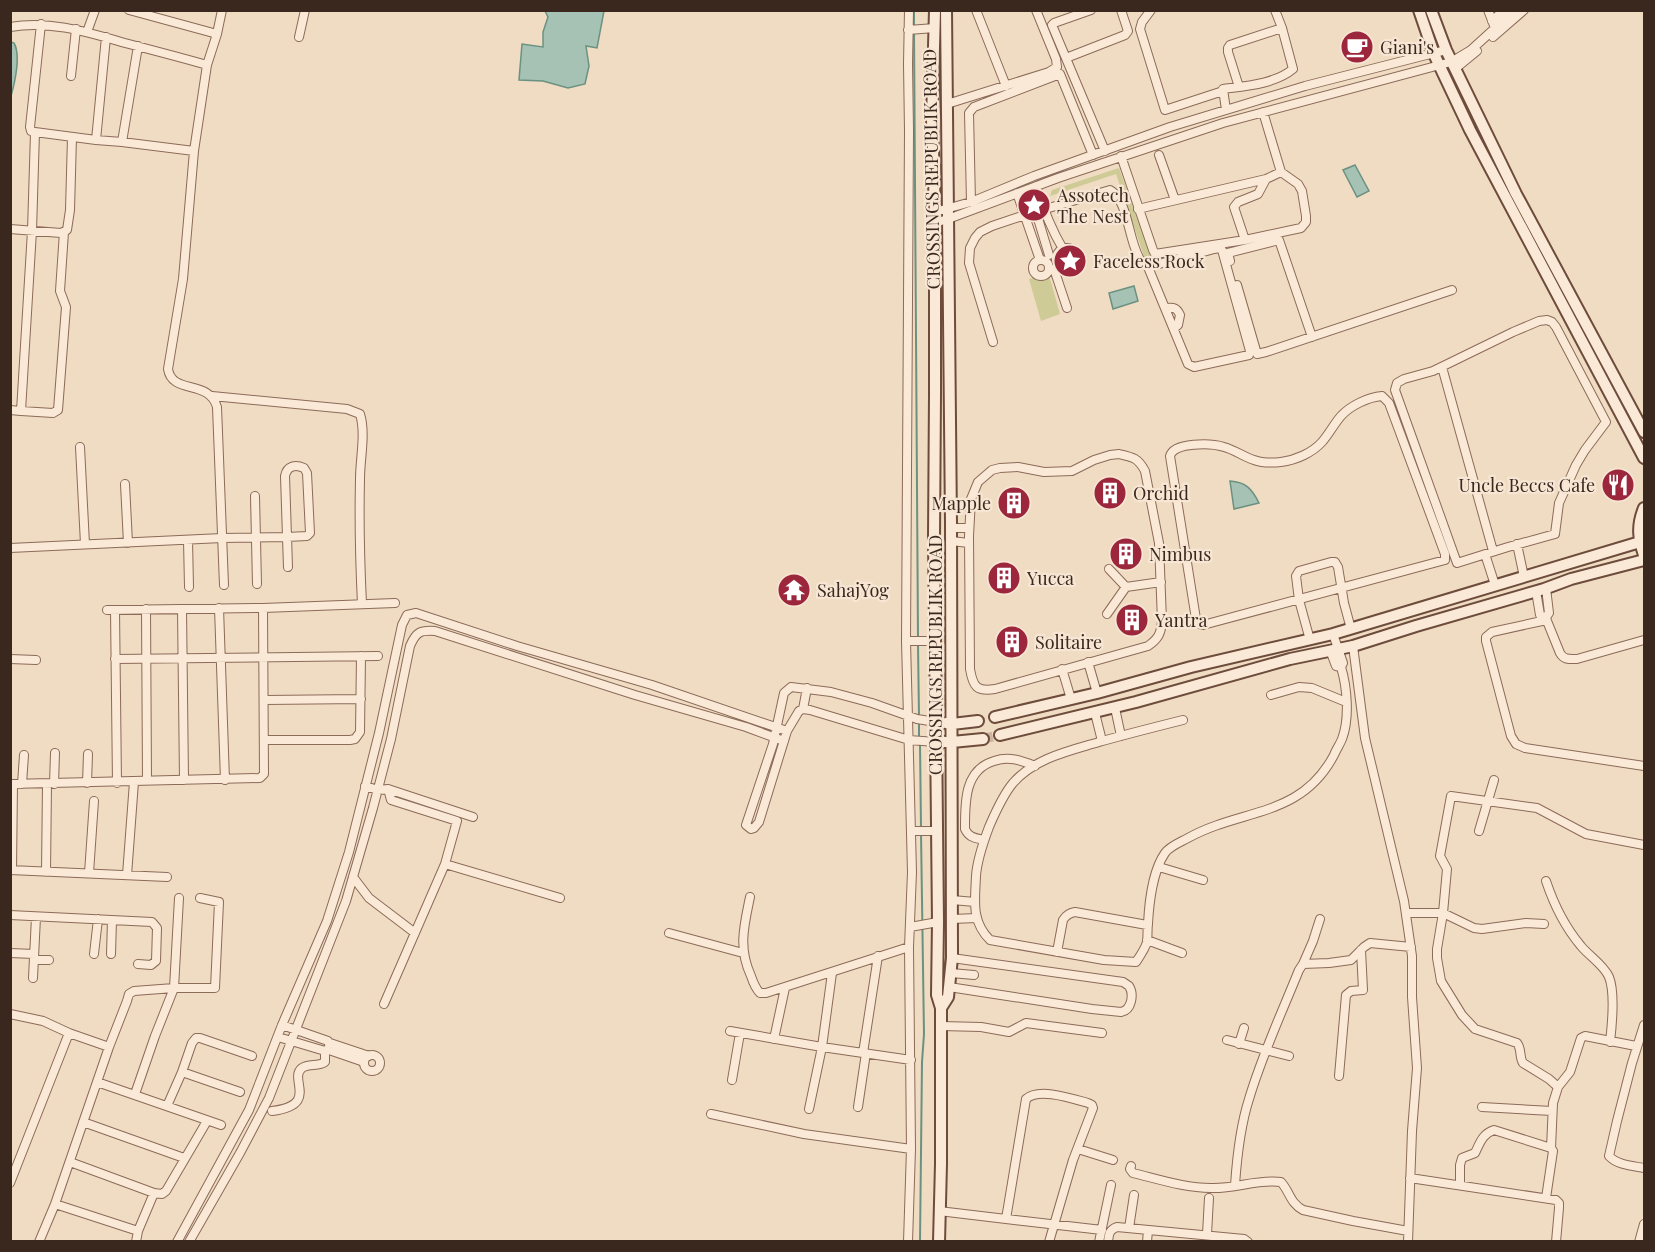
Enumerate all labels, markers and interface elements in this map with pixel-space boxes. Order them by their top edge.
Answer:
cafe icon: Giani's [1339,29,1375,65]
place label: Giani's [1380,35,1434,59]
street label: CROSSINGS REPUBLIK ROAD [917,49,945,289]
place label: Assotech The Nest [1056,183,1130,228]
place icon: Assotech The Nest [1016,187,1052,223]
place icon: Faceless Rock [1052,243,1088,279]
place label: Faceless Rock [1093,249,1205,273]
restaurant icon: Uncle Beccs Cafe [1600,467,1636,503]
place label: Uncle Beccs Cafe [1458,473,1595,497]
building icon: Orchid [1092,475,1128,511]
place label: Orchid [1133,481,1190,505]
building icon: Mapple [996,485,1032,521]
place label: Mapple [931,491,991,515]
street label: CROSSINGS REPUBLIK ROAD [923,535,947,775]
building icon: Nimbus [1108,536,1144,572]
place label: Nimbus [1149,542,1211,566]
building icon: Yucca [986,560,1022,596]
place label: Yucca [1026,566,1074,590]
temple icon: SahajYog [776,572,812,608]
place label: SahajYog [817,578,889,602]
building icon: Yantra [1114,602,1150,638]
place label: Yantra [1154,608,1208,632]
building icon: Solitaire [994,624,1030,660]
place label: Solitaire [1035,630,1102,654]

